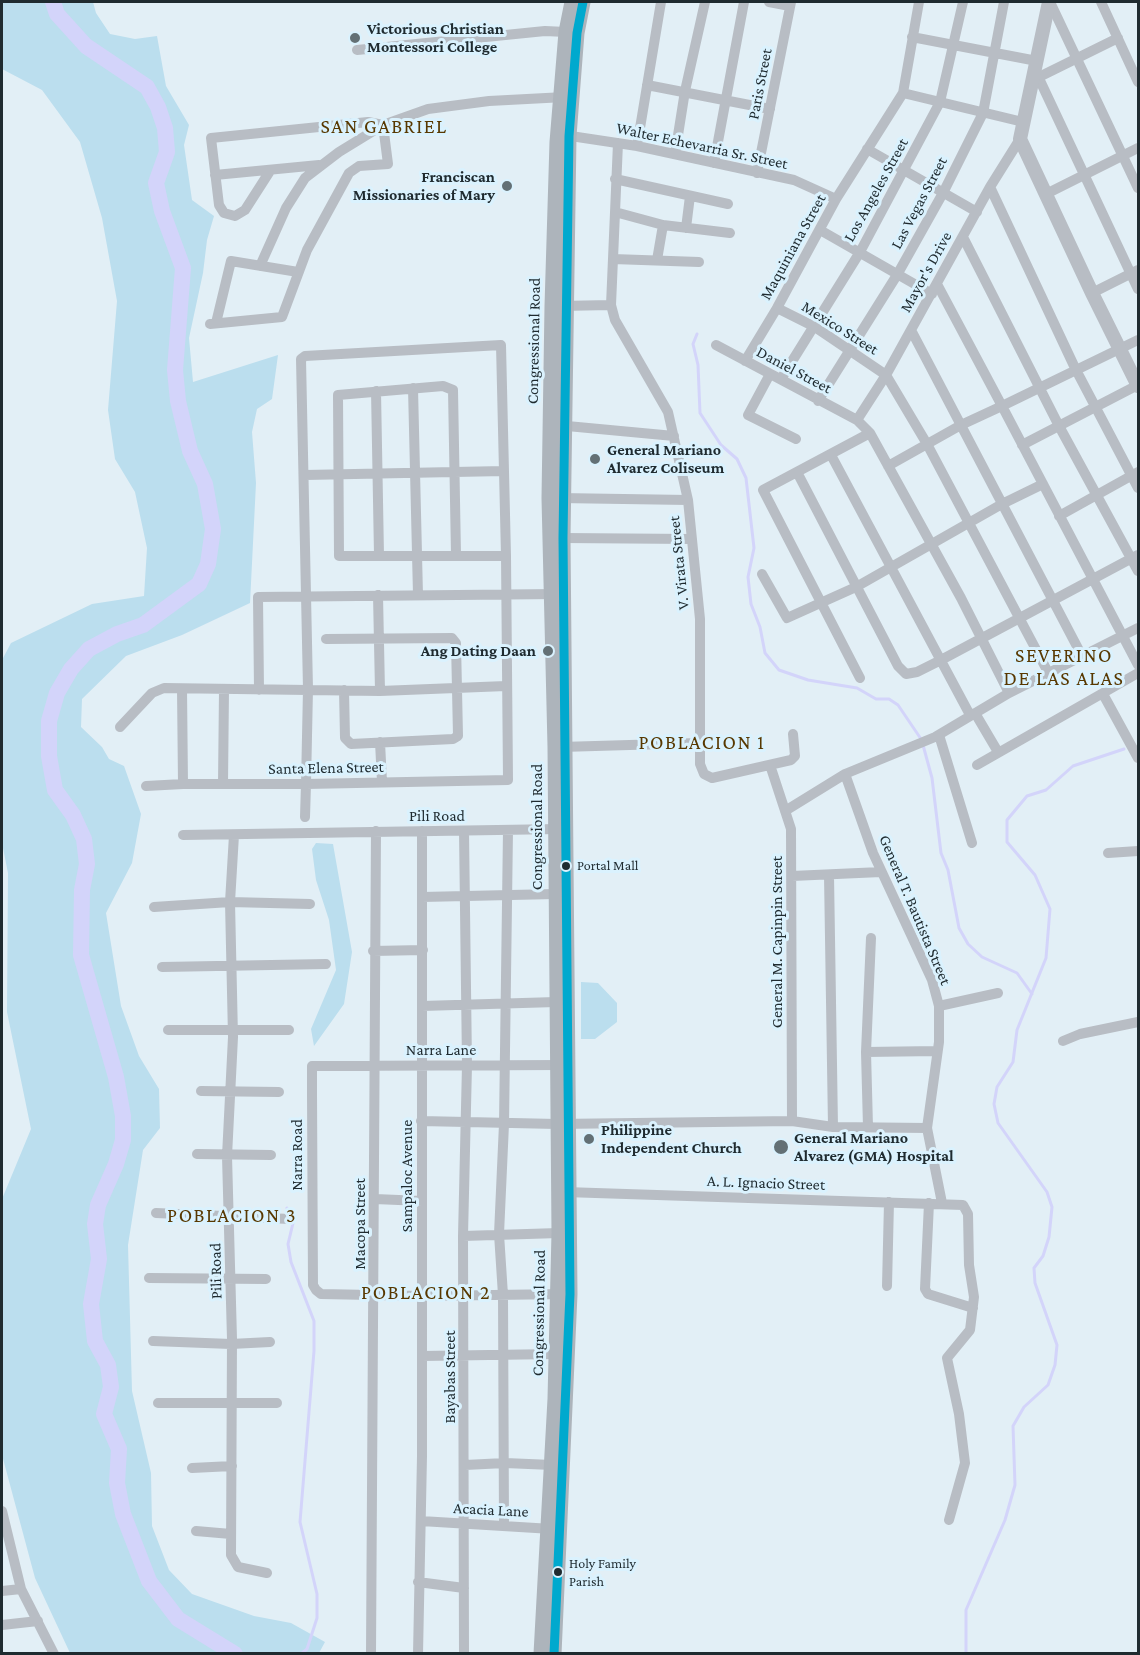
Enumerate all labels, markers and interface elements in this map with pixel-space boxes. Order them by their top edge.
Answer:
place label: Victorious Christian Montessori College [367,19,504,57]
marker: Victorious Christian Montessori College [348,31,362,45]
street label: Paris Street [744,47,776,121]
district label: SAN GABRIEL [320,115,448,139]
street label: Walter Echevarria Sr. Street [614,118,790,174]
street label: Los Angeles Street [840,135,912,245]
street label: Las Vegas Street [887,153,951,253]
place label: Franciscan Missionaries of Mary [353,167,495,205]
marker: Franciscan Missionaries of Mary [500,179,514,193]
street label: Maquiniana Street [756,191,830,303]
street label: Mayor's Drive [896,228,956,316]
street label: Congressional Road [523,278,545,404]
street label: Mexico Street [798,297,882,359]
street label: Daniel Street [753,342,835,398]
place label: General Mariano Alvarez Coliseum [607,440,724,478]
marker: General Mariano Alvarez Coliseum [588,452,602,466]
street label: V. Virata Street [665,515,693,611]
place label: Ang Dating Daan [421,641,536,661]
marker: Ang Dating Daan [541,644,555,658]
district label: SEVERINO DE LAS ALAS [1004,644,1124,691]
district label: POBLACION 1 [639,731,765,755]
street label: Santa Elena Street [268,757,384,779]
street label: Congressional Road [527,764,547,890]
street label: Pili Road [409,806,465,826]
street label: General T. Bautista Street [875,832,955,988]
street label: General M. Capinpin Street [767,856,787,1028]
place label: Portal Mall [577,858,638,874]
marker: Portal Mall [560,860,572,872]
street label: Narra Lane [406,1040,476,1060]
street label: Narra Road [287,1119,307,1191]
street label: Sampaloc Avenue [397,1120,417,1232]
place label: Philippine Independent Church [601,1120,742,1158]
place label: General Mariano Alvarez (GMA) Hospital [794,1128,954,1166]
marker: Philippine Independent Church [582,1132,596,1146]
marker: General Mariano Alvarez (GMA) Hospital [772,1138,790,1156]
street label: A. L. Ignacio Street [707,1171,825,1195]
street label: Macopa Street [350,1178,370,1270]
district label: POBLACION 3 [167,1204,297,1228]
street label: Pili Road [206,1243,226,1299]
street label: Congressional Road [528,1250,550,1376]
district label: POBLACION 2 [361,1281,491,1305]
street label: Bayabas Street [440,1330,460,1424]
street label: Acacia Lane [453,1498,529,1522]
place label: Holy Family Parish [569,1556,636,1588]
marker: Holy Family Parish [552,1566,564,1578]

